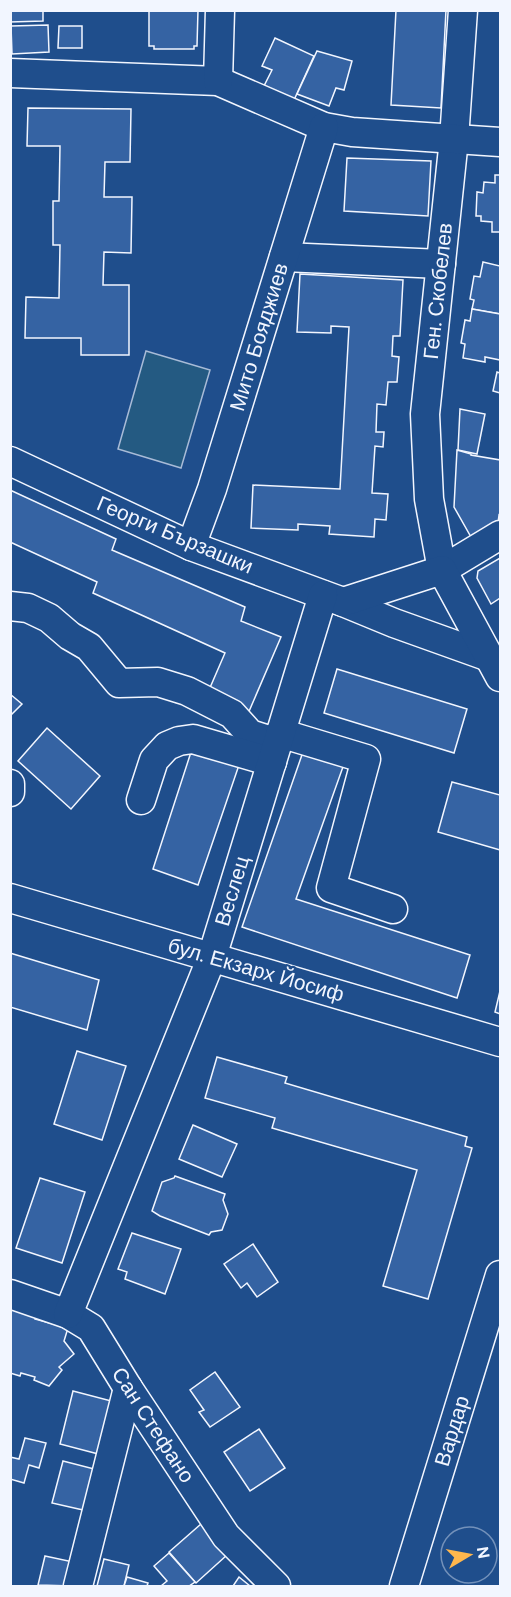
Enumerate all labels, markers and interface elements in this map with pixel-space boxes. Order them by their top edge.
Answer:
street label: Ген. Скобелев [417,221,459,361]
street label: Мито Бояджиев [223,259,295,415]
street label: Георги Бързашки [92,489,258,581]
street label: Веслец [208,852,256,930]
street label: бул. Екзарх Йосиф [165,931,347,1009]
street label: Сан Стефано [105,1362,201,1488]
street label: Вардар [428,1392,476,1470]
north arrow [439,1525,499,1585]
text: N [472,1545,495,1560]

